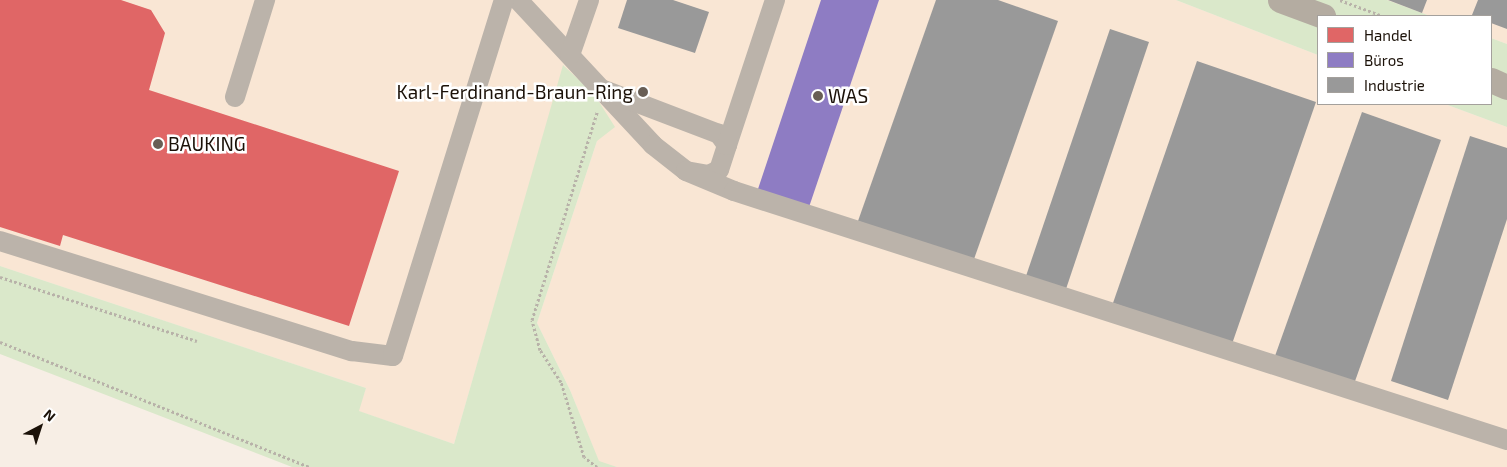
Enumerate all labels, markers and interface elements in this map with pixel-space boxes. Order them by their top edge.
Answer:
legend [1317,15,1492,105]
text: Handel [1364,26,1412,44]
text: Büros [1364,51,1404,69]
text: Industrie [1364,76,1425,94]
place label: Karl-Ferdinand-Braun-Ring [396,81,633,103]
place label: WAS [828,85,868,107]
marker: Karl-Ferdinand-Braun-Ring [637,86,649,98]
marker: WAS [812,90,824,102]
place label: BAUKING [168,133,246,155]
marker: BAUKING [152,138,164,150]
north arrow [15,402,65,452]
text: N [41,405,59,425]

